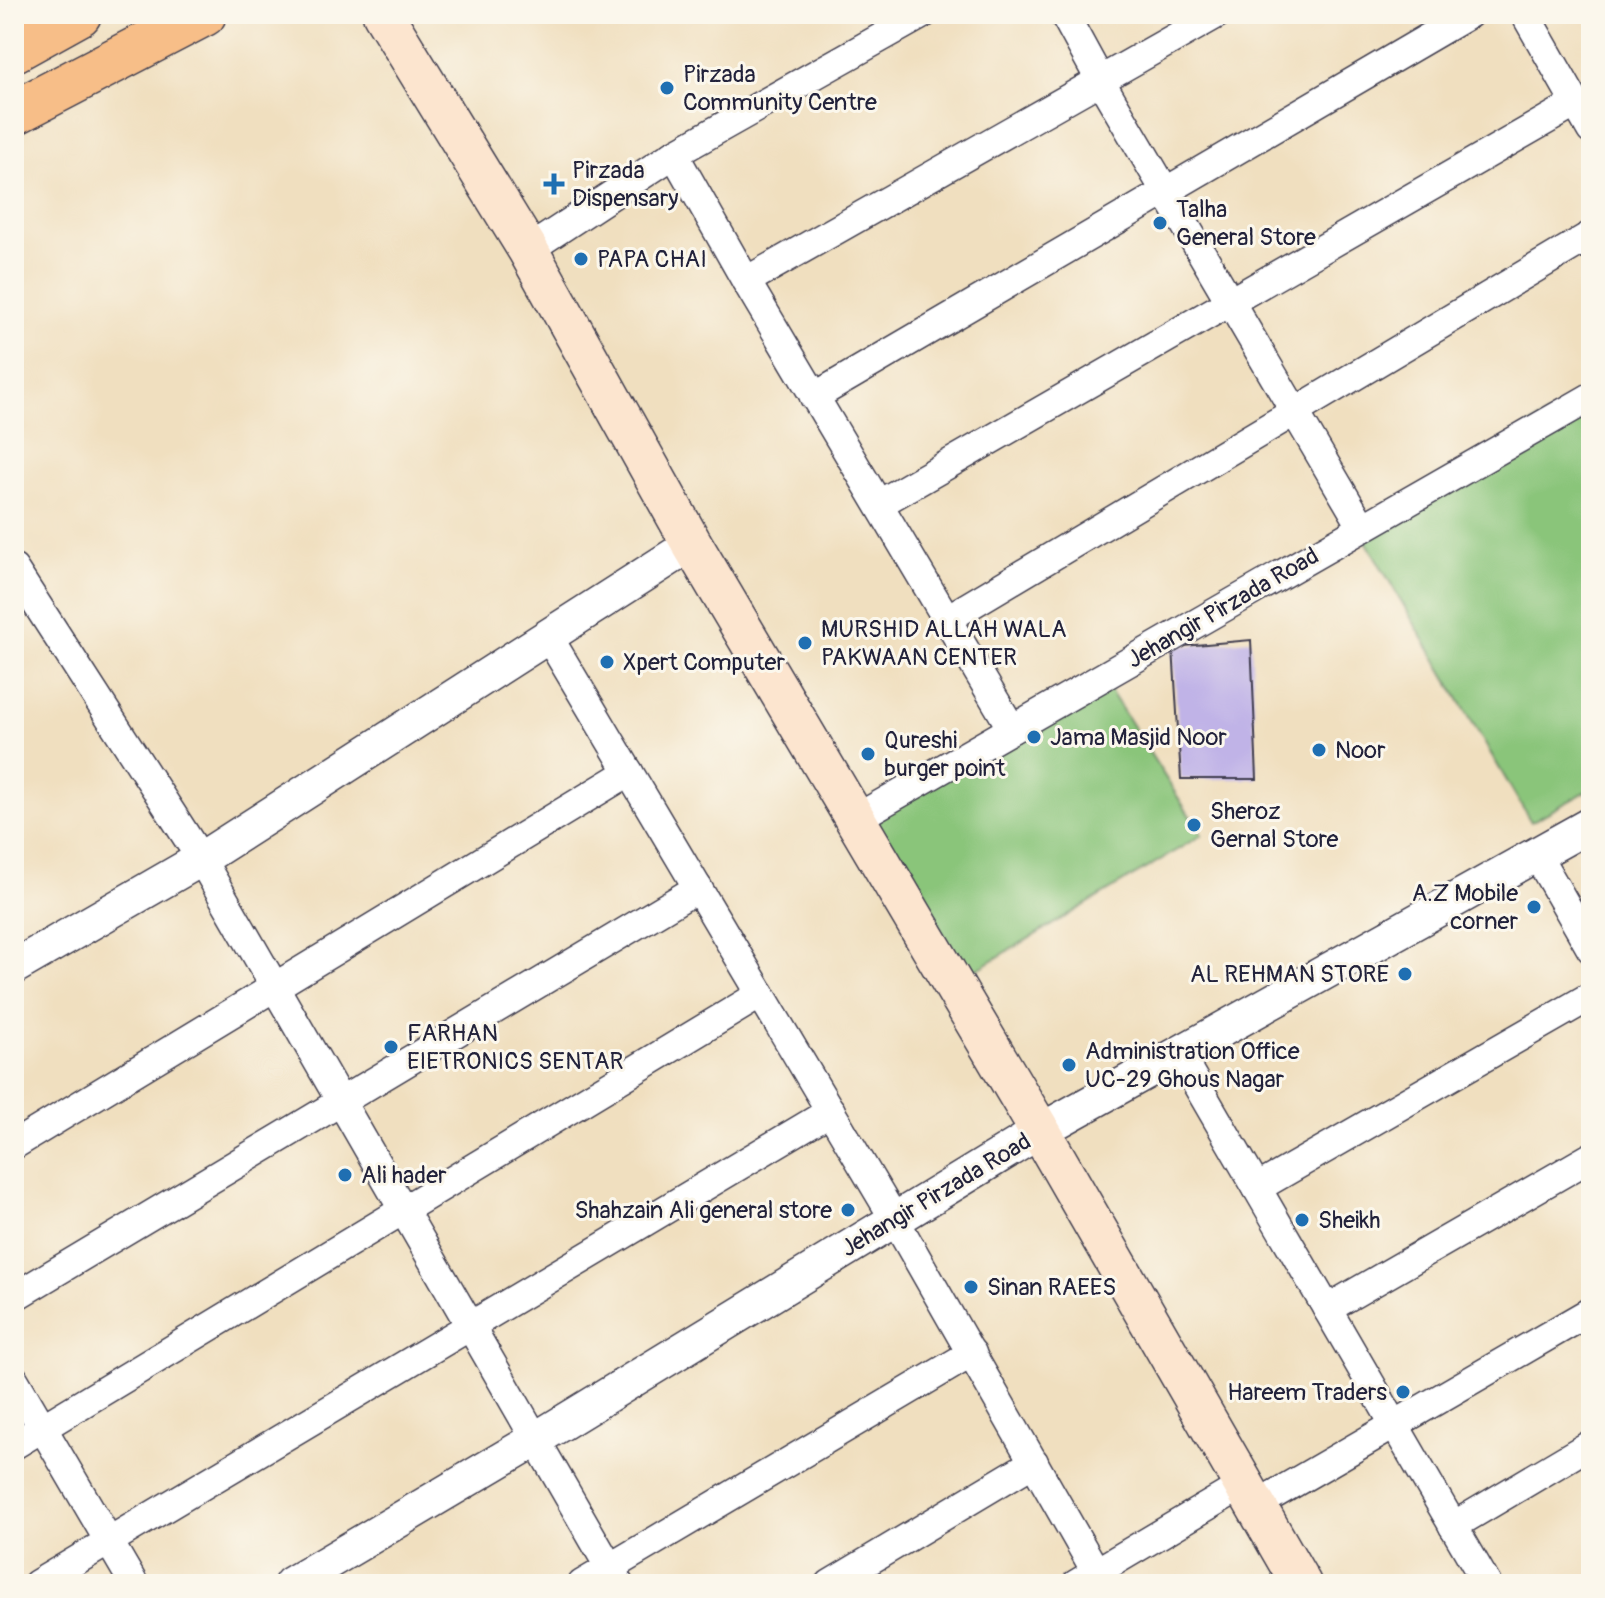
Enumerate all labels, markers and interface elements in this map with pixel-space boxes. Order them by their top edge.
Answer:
place label: Pirzada Community Centre [683,60,877,117]
marker: Pirzada Community Centre [658,79,676,97]
place label: Pirzada Dispensary [572,156,679,213]
marker: Pirzada Dispensary [543,173,565,195]
place label: Talha General Store [1176,195,1316,252]
marker: Talha General Store [1151,214,1169,232]
place label: PAPA CHAI [597,245,707,274]
marker: PAPA CHAI [572,250,590,268]
street label: Jehangir Pirzada Road [1122,541,1324,675]
place label: MURSHID ALLAH WALA PAKWAAN CENTER [821,615,1067,672]
marker: MURSHID ALLAH WALA PAKWAAN CENTER [796,634,814,652]
place label: Xpert Computer [623,648,785,677]
marker: Xpert Computer [598,653,616,671]
place label: Jama Masjid Noor [1050,723,1227,752]
place label: Qureshi burger point [884,726,1006,783]
marker: Jama Masjid Noor [1025,728,1043,746]
place label: Noor [1335,736,1386,765]
marker: Noor [1310,741,1328,759]
marker: Qureshi burger point [859,745,877,763]
place label: Sheroz Gernal Store [1210,797,1339,854]
marker: Sheroz Gernal Store [1185,816,1203,834]
place label: A.Z Mobile corner [1412,879,1518,936]
marker: A.Z Mobile corner [1525,898,1543,916]
place label: AL REHMAN STORE [1190,960,1389,989]
marker: AL REHMAN STORE [1396,965,1414,983]
place label: FARHAN EIETRONICS SENTAR [407,1019,624,1076]
place label: Administration Office UC-29 Ghous Nagar [1085,1037,1300,1094]
marker: FARHAN EIETRONICS SENTAR [382,1038,400,1056]
marker: Administration Office UC-29 Ghous Nagar [1060,1056,1078,1074]
street label: Jehangir Pirzada Road [836,1127,1036,1263]
place label: Ali hader [361,1161,447,1190]
marker: Ali hader [336,1166,354,1184]
place label: Shahzain Ali general store [574,1196,832,1225]
marker: Shahzain Ali general store [839,1201,857,1219]
place label: Sheikh [1318,1206,1381,1235]
marker: Sheikh [1293,1211,1311,1229]
place label: Sinan RAEES [987,1273,1116,1302]
marker: Sinan RAEES [962,1278,980,1296]
place label: Hareem Traders [1227,1378,1387,1407]
marker: Hareem Traders [1394,1383,1412,1401]

